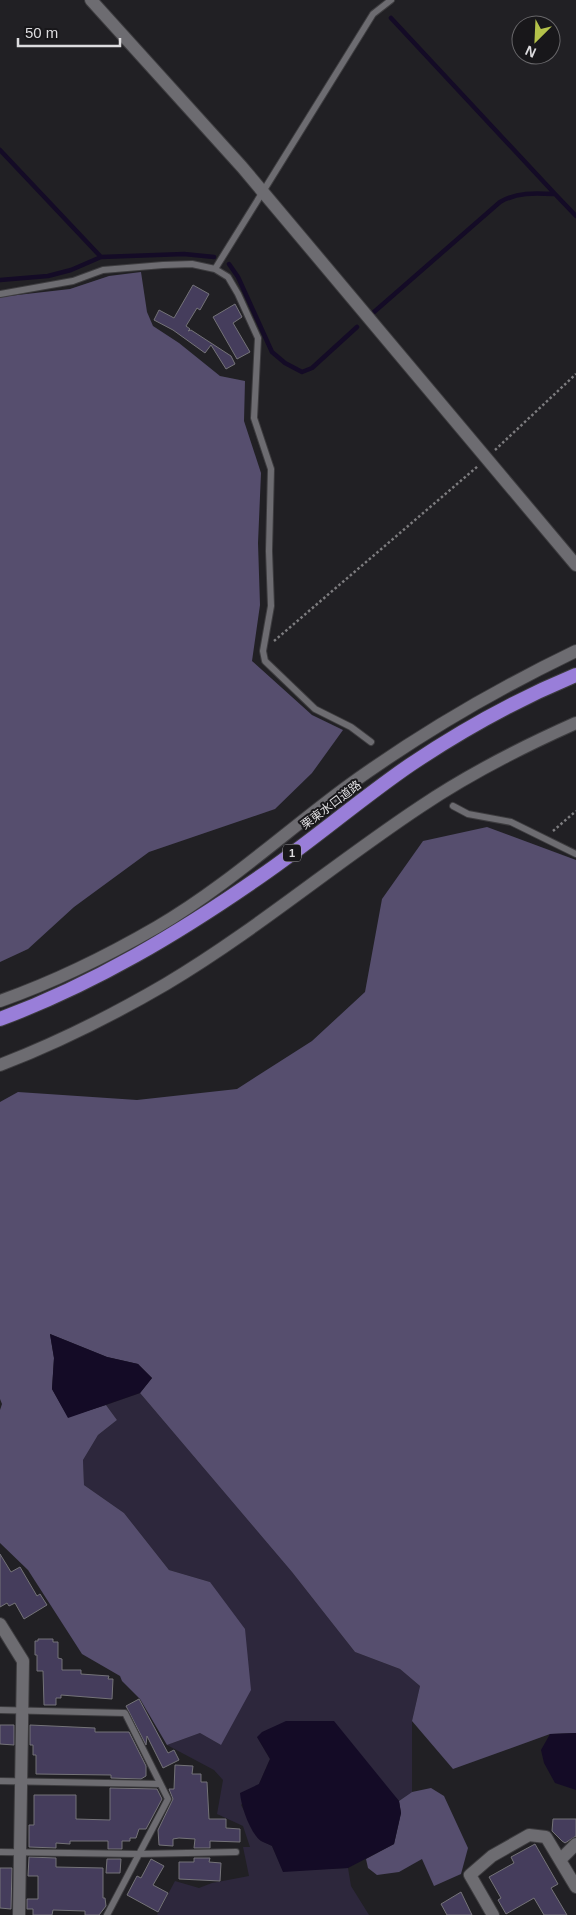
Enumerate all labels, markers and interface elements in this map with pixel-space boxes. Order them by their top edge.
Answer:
scale bar [18,15,120,47]
north arrow [511,15,561,65]
text: 50 m [25,24,58,41]
text: N [523,43,539,61]
street label: 栗東水口道路 [298,778,364,832]
road number: 1 [283,844,301,861]

